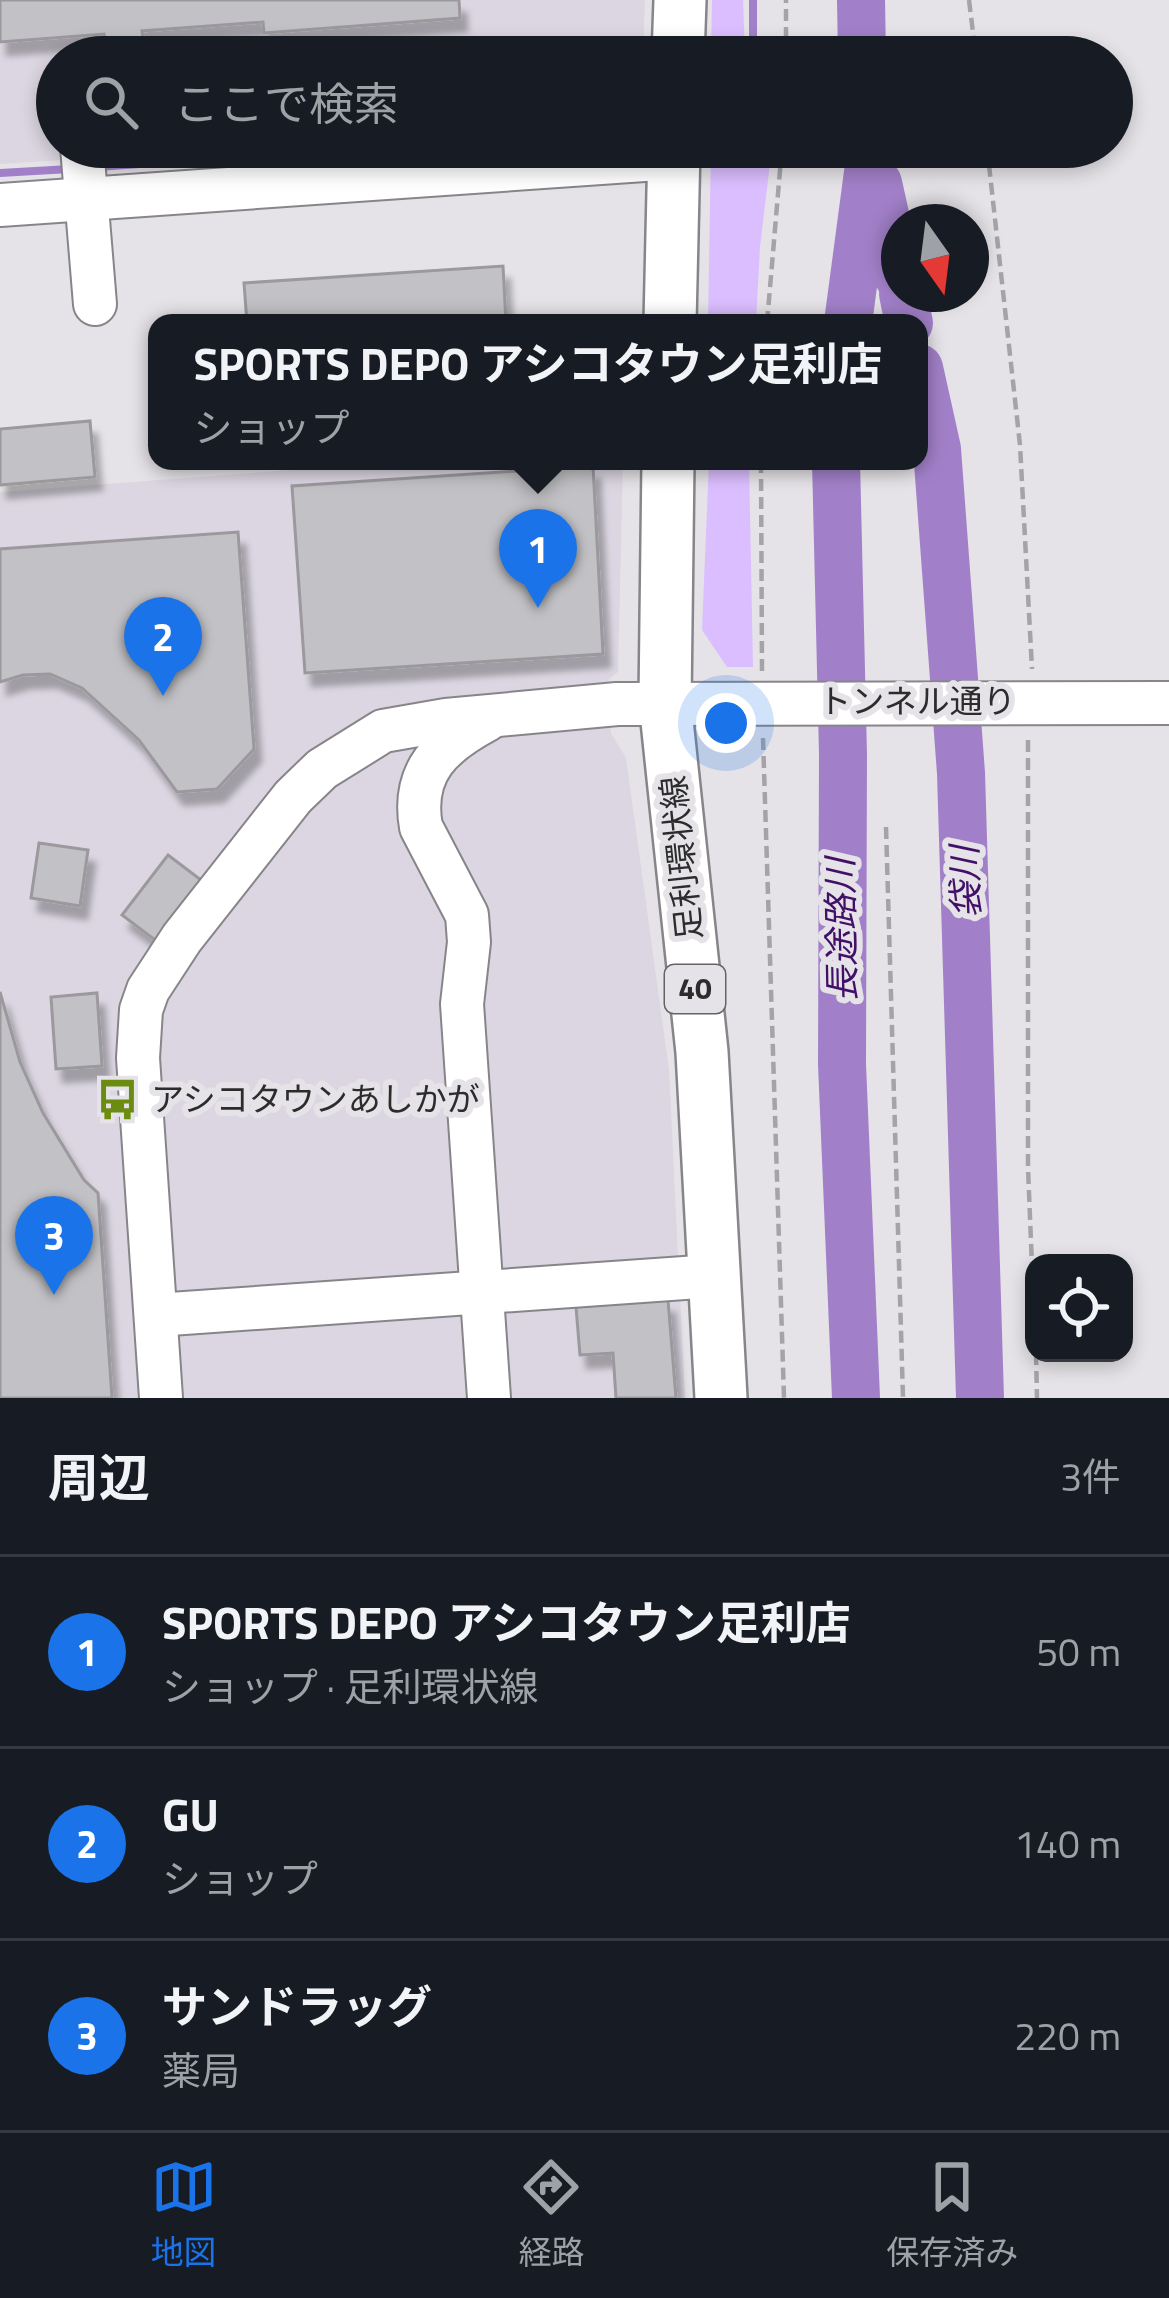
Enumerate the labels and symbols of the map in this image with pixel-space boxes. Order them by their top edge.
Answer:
north arrow [881,204,989,312]
pin: 1 [499,509,577,608]
pin: 2 [124,597,202,696]
street label: トンネル通り [818,676,1016,726]
your location [696,693,756,753]
street label: 足利環状線 [648,773,714,943]
water label: 袋川 [936,841,993,919]
water label: 長途路川 [812,854,869,1002]
road number: 40 [665,965,725,1013]
place label: アシコタウンあしかが [151,1074,480,1124]
bus stop icon: アシコタウンあしかが [94,1076,140,1122]
pin: 3 [15,1196,93,1295]

